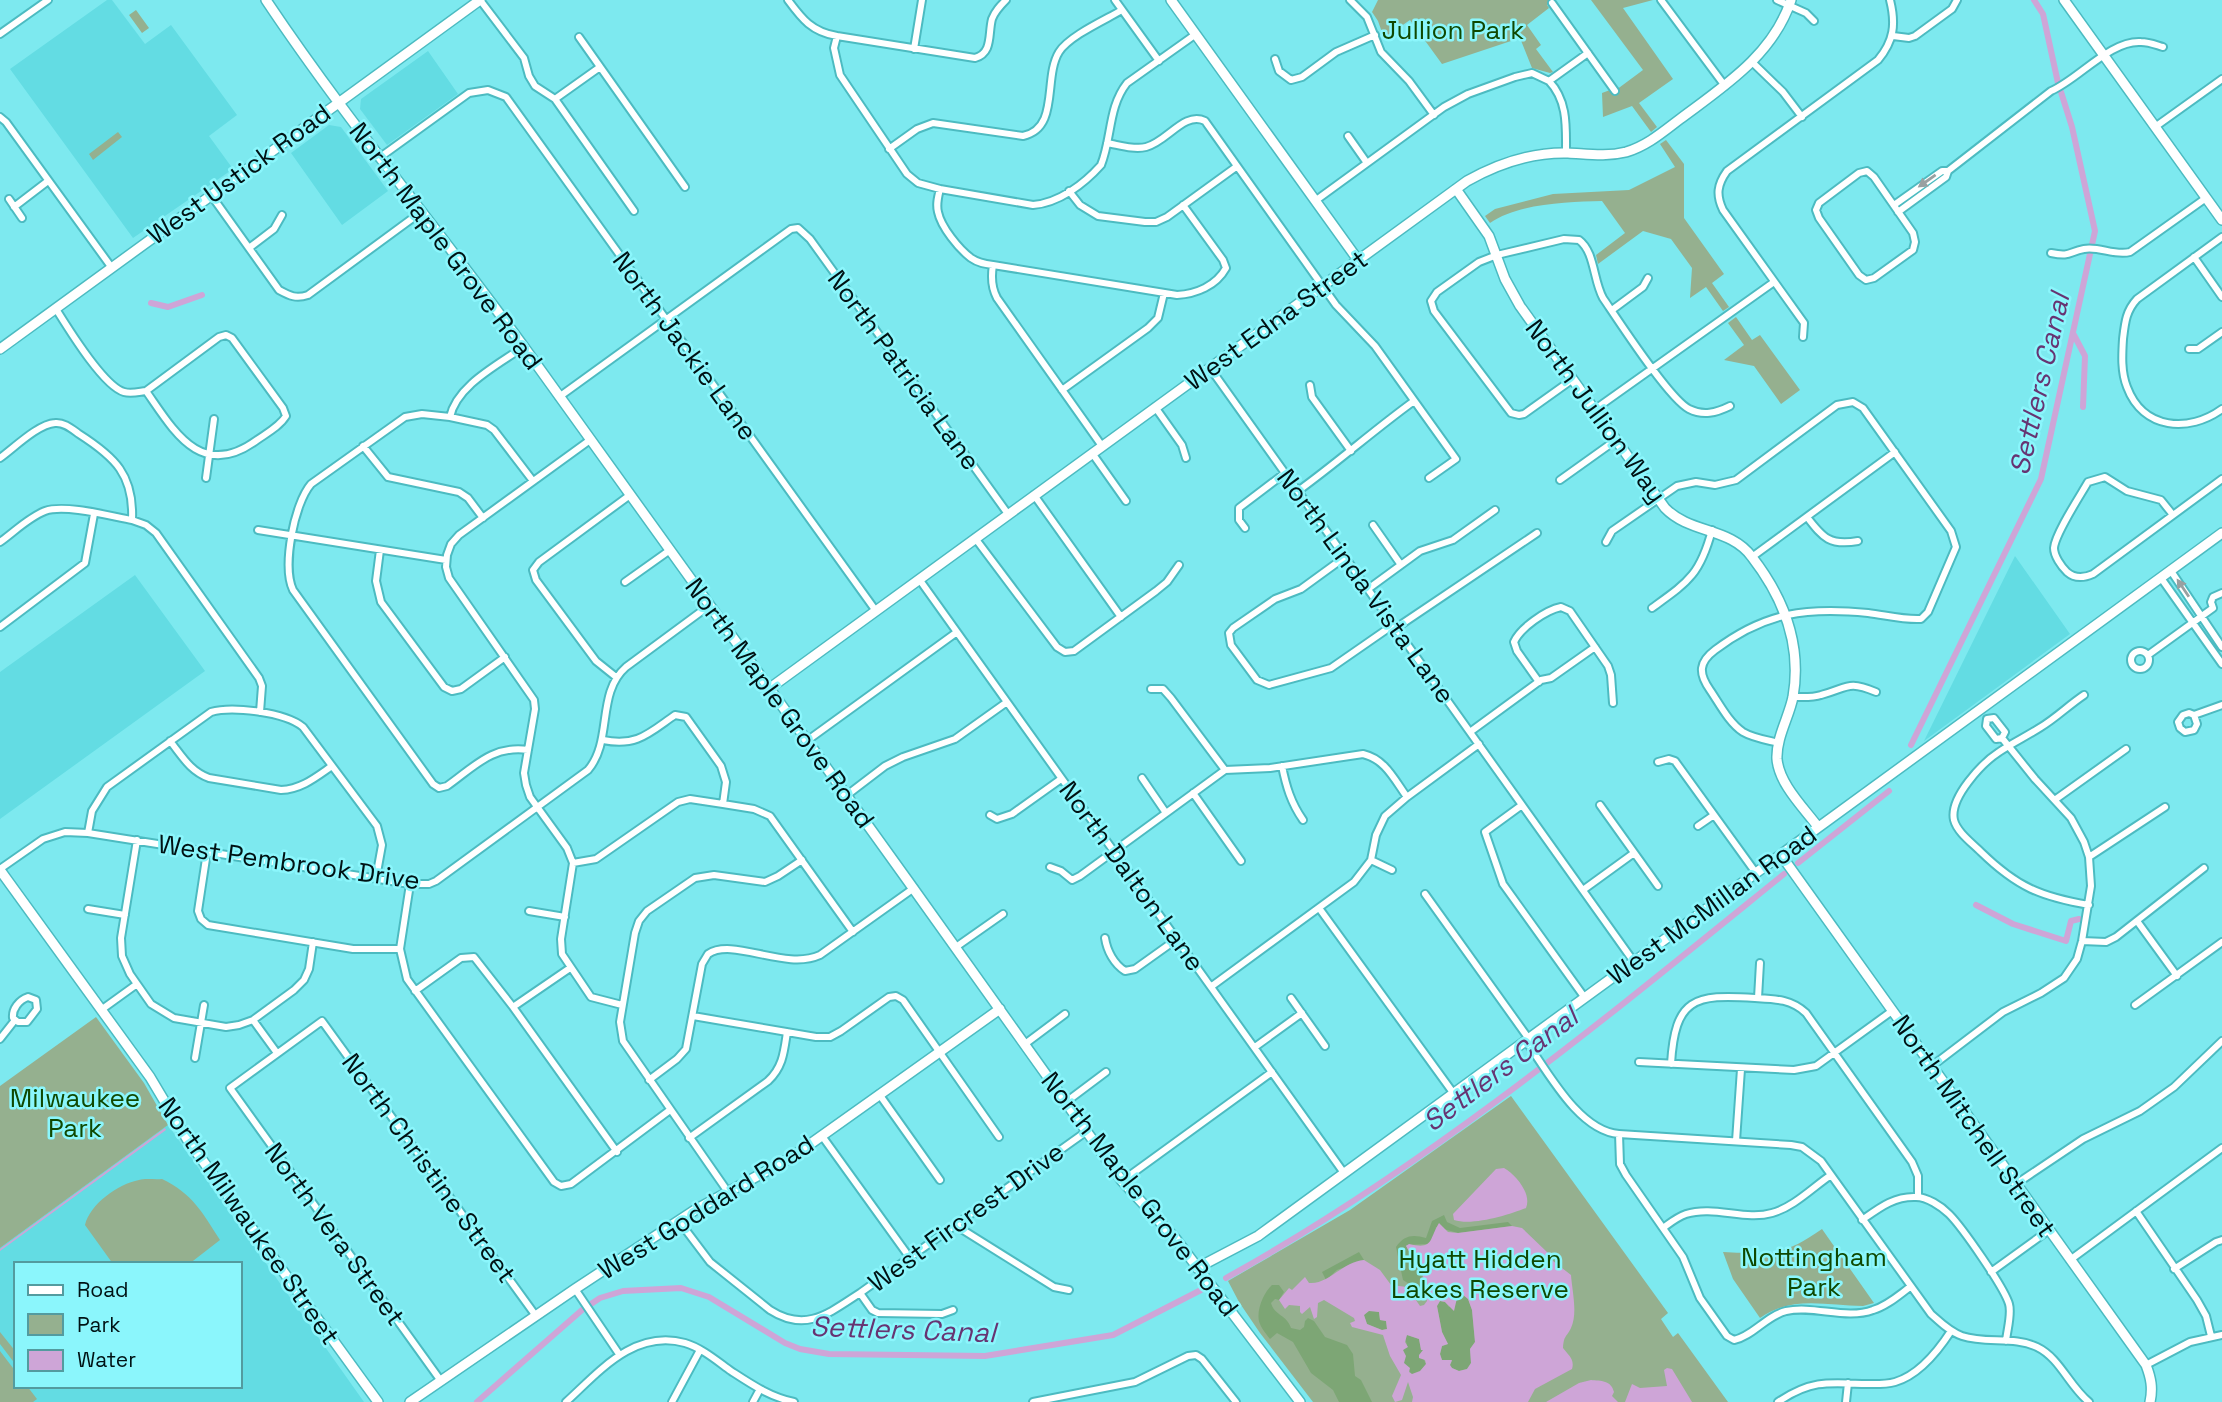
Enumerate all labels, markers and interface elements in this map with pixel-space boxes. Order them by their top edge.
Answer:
park label: Jullion Park [1382,13,1524,47]
street label: West Ustick Road [140,96,338,252]
street label: North Maple Grove Road [342,115,550,377]
one-way arrow [1918,174,1936,188]
street label: West Edna Street [1178,242,1374,398]
street label: North Jackie Lane [605,245,765,447]
street label: North Patricia Lane [820,263,988,477]
water label: Settlers Canal [2001,287,2078,478]
street label: North Jullion Way [1518,312,1674,510]
street label: North Linda Vista Lane [1269,462,1463,710]
street label: North Maple Grove Road [678,571,882,835]
one-way arrow [2177,579,2190,598]
street label: North Dalton Lane [1052,774,1212,978]
street label: West McMillan Road [1601,818,1823,992]
street label: West Pembrook Drive [156,827,422,897]
water label: Settlers Canal [1415,997,1587,1139]
street label: North Mitchell Street [1884,1008,2064,1244]
street label: North Christine Street [334,1046,524,1290]
street label: North Maple Grove Road [1034,1065,1246,1323]
park label: Milwaukee Park [10,1081,140,1145]
street label: North Milwaukee Street [151,1091,347,1351]
street label: West Goddard Road [592,1127,820,1287]
street label: West Fircrest Drive [861,1134,1071,1300]
street label: North Vera Street [257,1136,413,1332]
park label: Nottingham Park [1741,1240,1887,1304]
park label: Hyatt Hidden Lakes Reserve [1391,1242,1569,1306]
legend [14,1262,242,1388]
text: Road [77,1276,129,1303]
water label: Settlers Canal [810,1308,999,1350]
text: Park [77,1311,121,1338]
text: Water [77,1346,136,1373]

